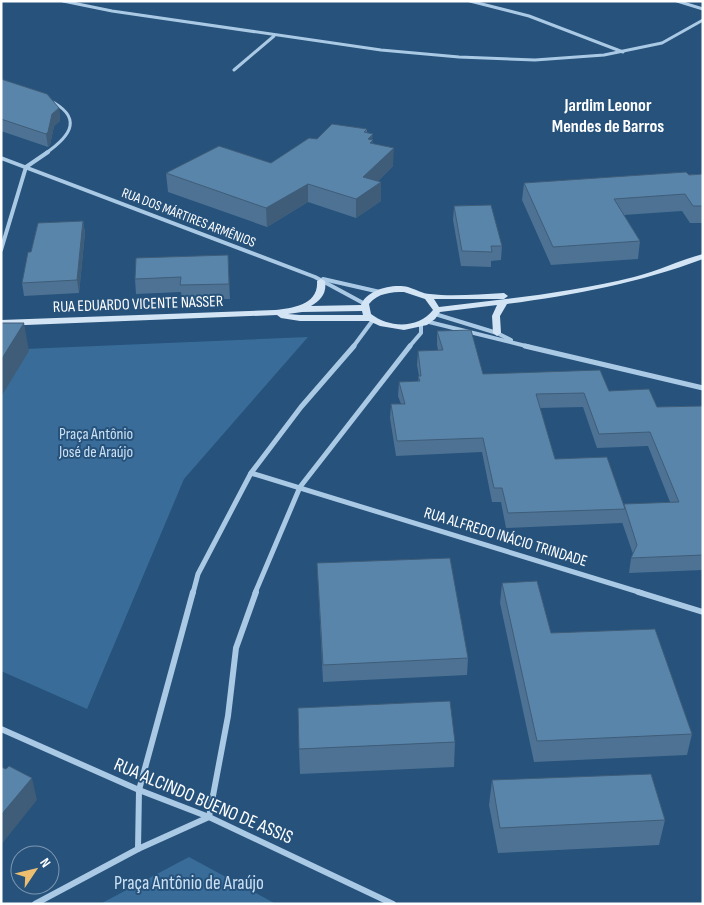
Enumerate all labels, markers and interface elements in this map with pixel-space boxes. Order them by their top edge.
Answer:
district label: Jardim Leonor Mendes de Barros [552,95,664,137]
street label: RUA DOS MÁRTIRES ARMÊNIOS [119,184,258,251]
street label: RUA EDUARDO VICENTE NASSER [53,292,223,317]
park label: Praça Antônio José de Araújo [58,425,133,462]
street label: RUA ALFREDO INÁCIO TRINDADE [422,504,589,571]
street label: RUA ALCINDO BUENO DE ASSIS [110,753,296,850]
north arrow [10,845,60,895]
text: N [36,855,54,871]
park label: Praça Antônio de Araújo [114,872,264,895]

